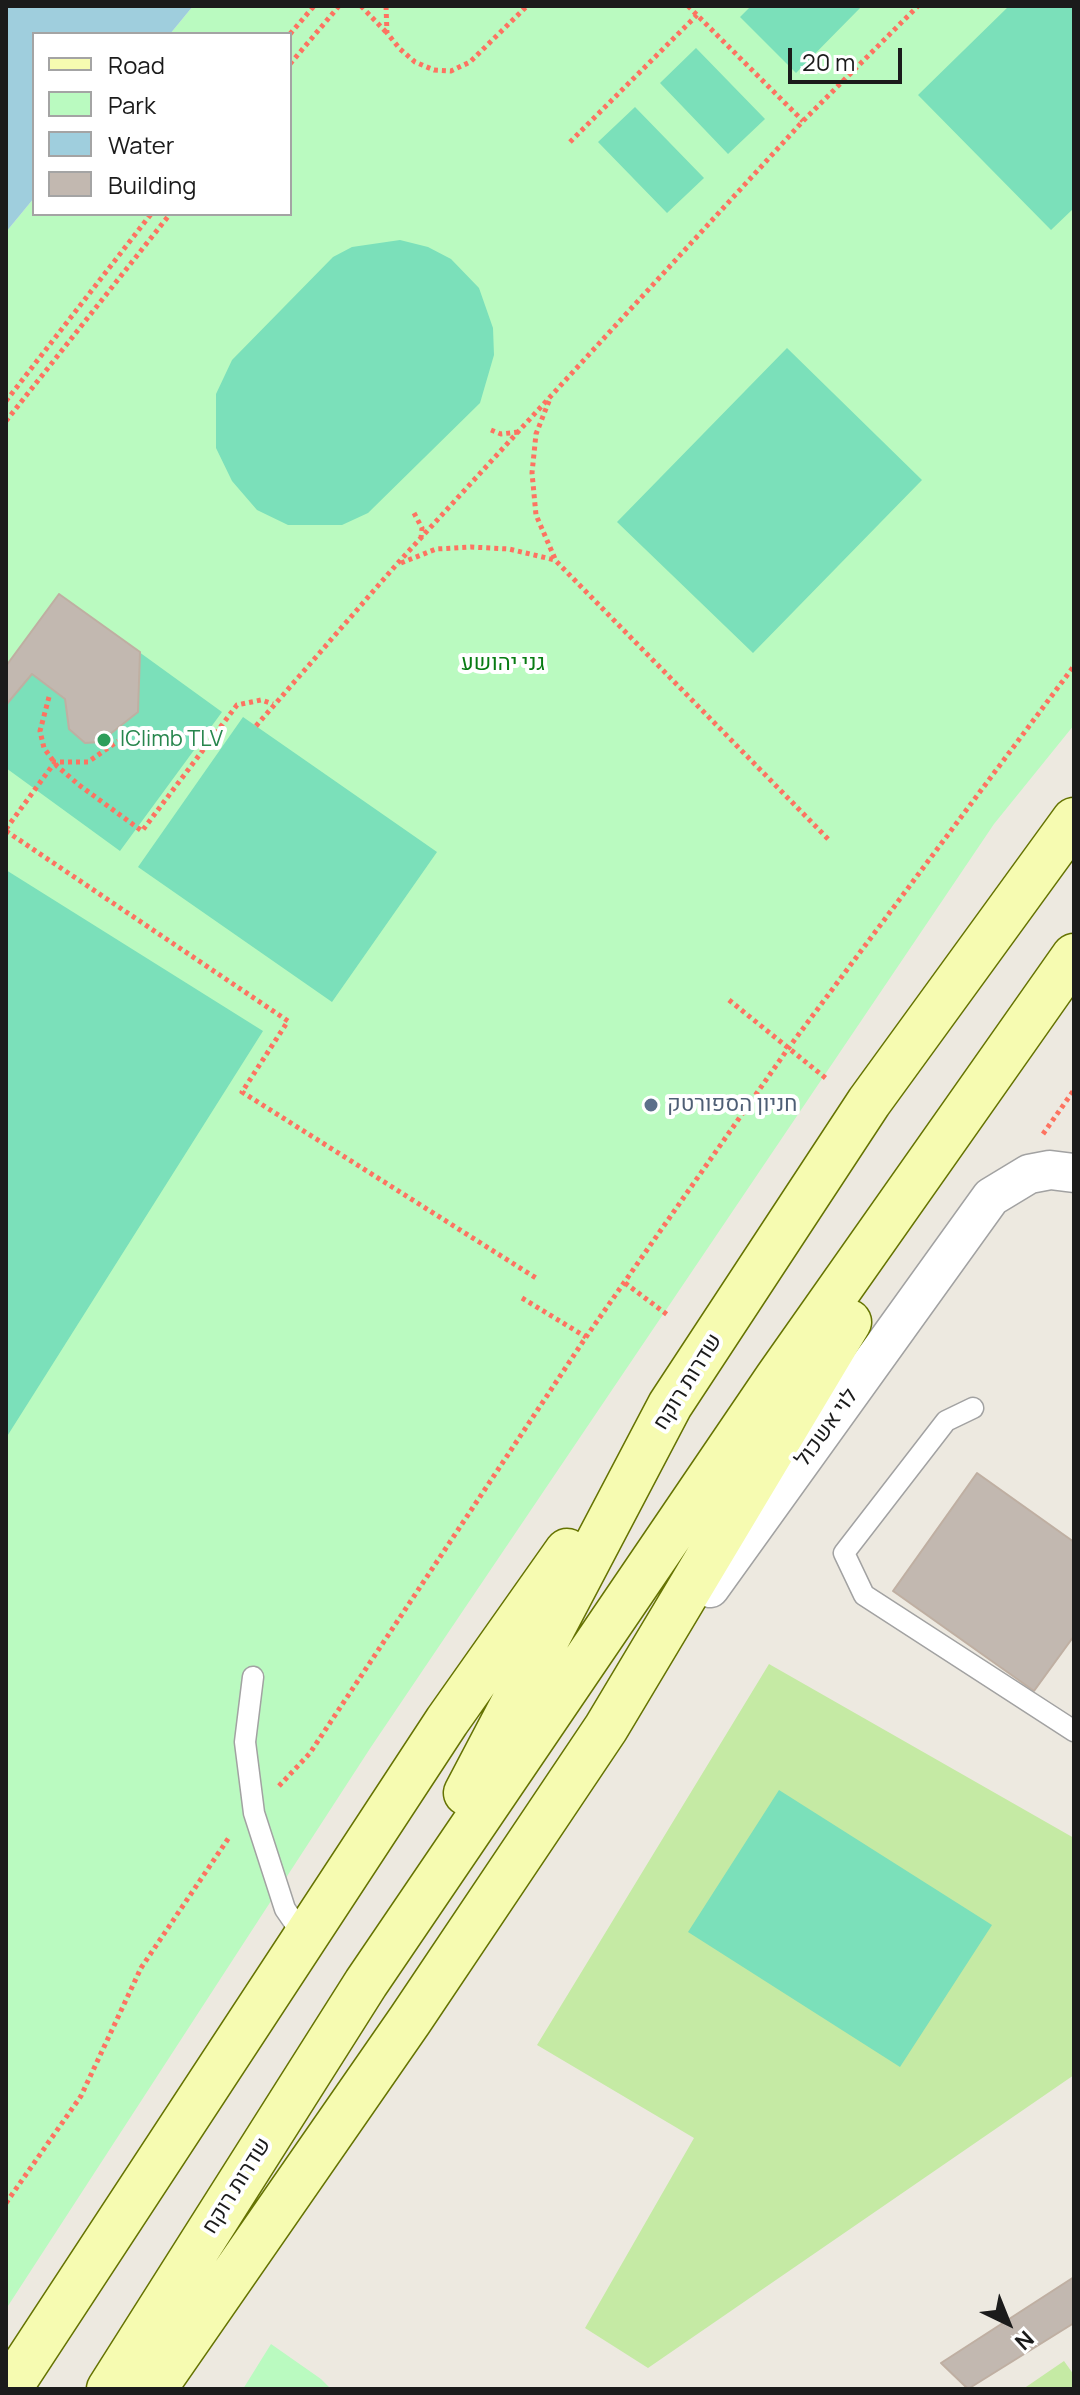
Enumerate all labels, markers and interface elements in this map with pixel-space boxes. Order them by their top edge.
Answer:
legend [32,32,292,216]
scale bar [792,32,906,82]
text: 20 m [802,45,855,78]
text: Road [108,48,165,81]
text: Park [108,88,156,121]
text: Water [108,128,175,161]
text: Building [108,168,196,201]
park label: גני יהושע [461,651,545,677]
place label: IClimb TLV [120,727,223,753]
marker: IClimb TLV [95,731,113,749]
place label: חניון הספורטק [667,1092,797,1118]
marker: חניון הספורטק [642,1096,660,1114]
street label: שדרות רוקח [648,1329,728,1435]
street label: לוי אשכול [790,1384,864,1472]
street label: שדרות רוקח [197,2133,277,2239]
north arrow [968,2283,1048,2363]
text: N [1008,2324,1040,2357]

